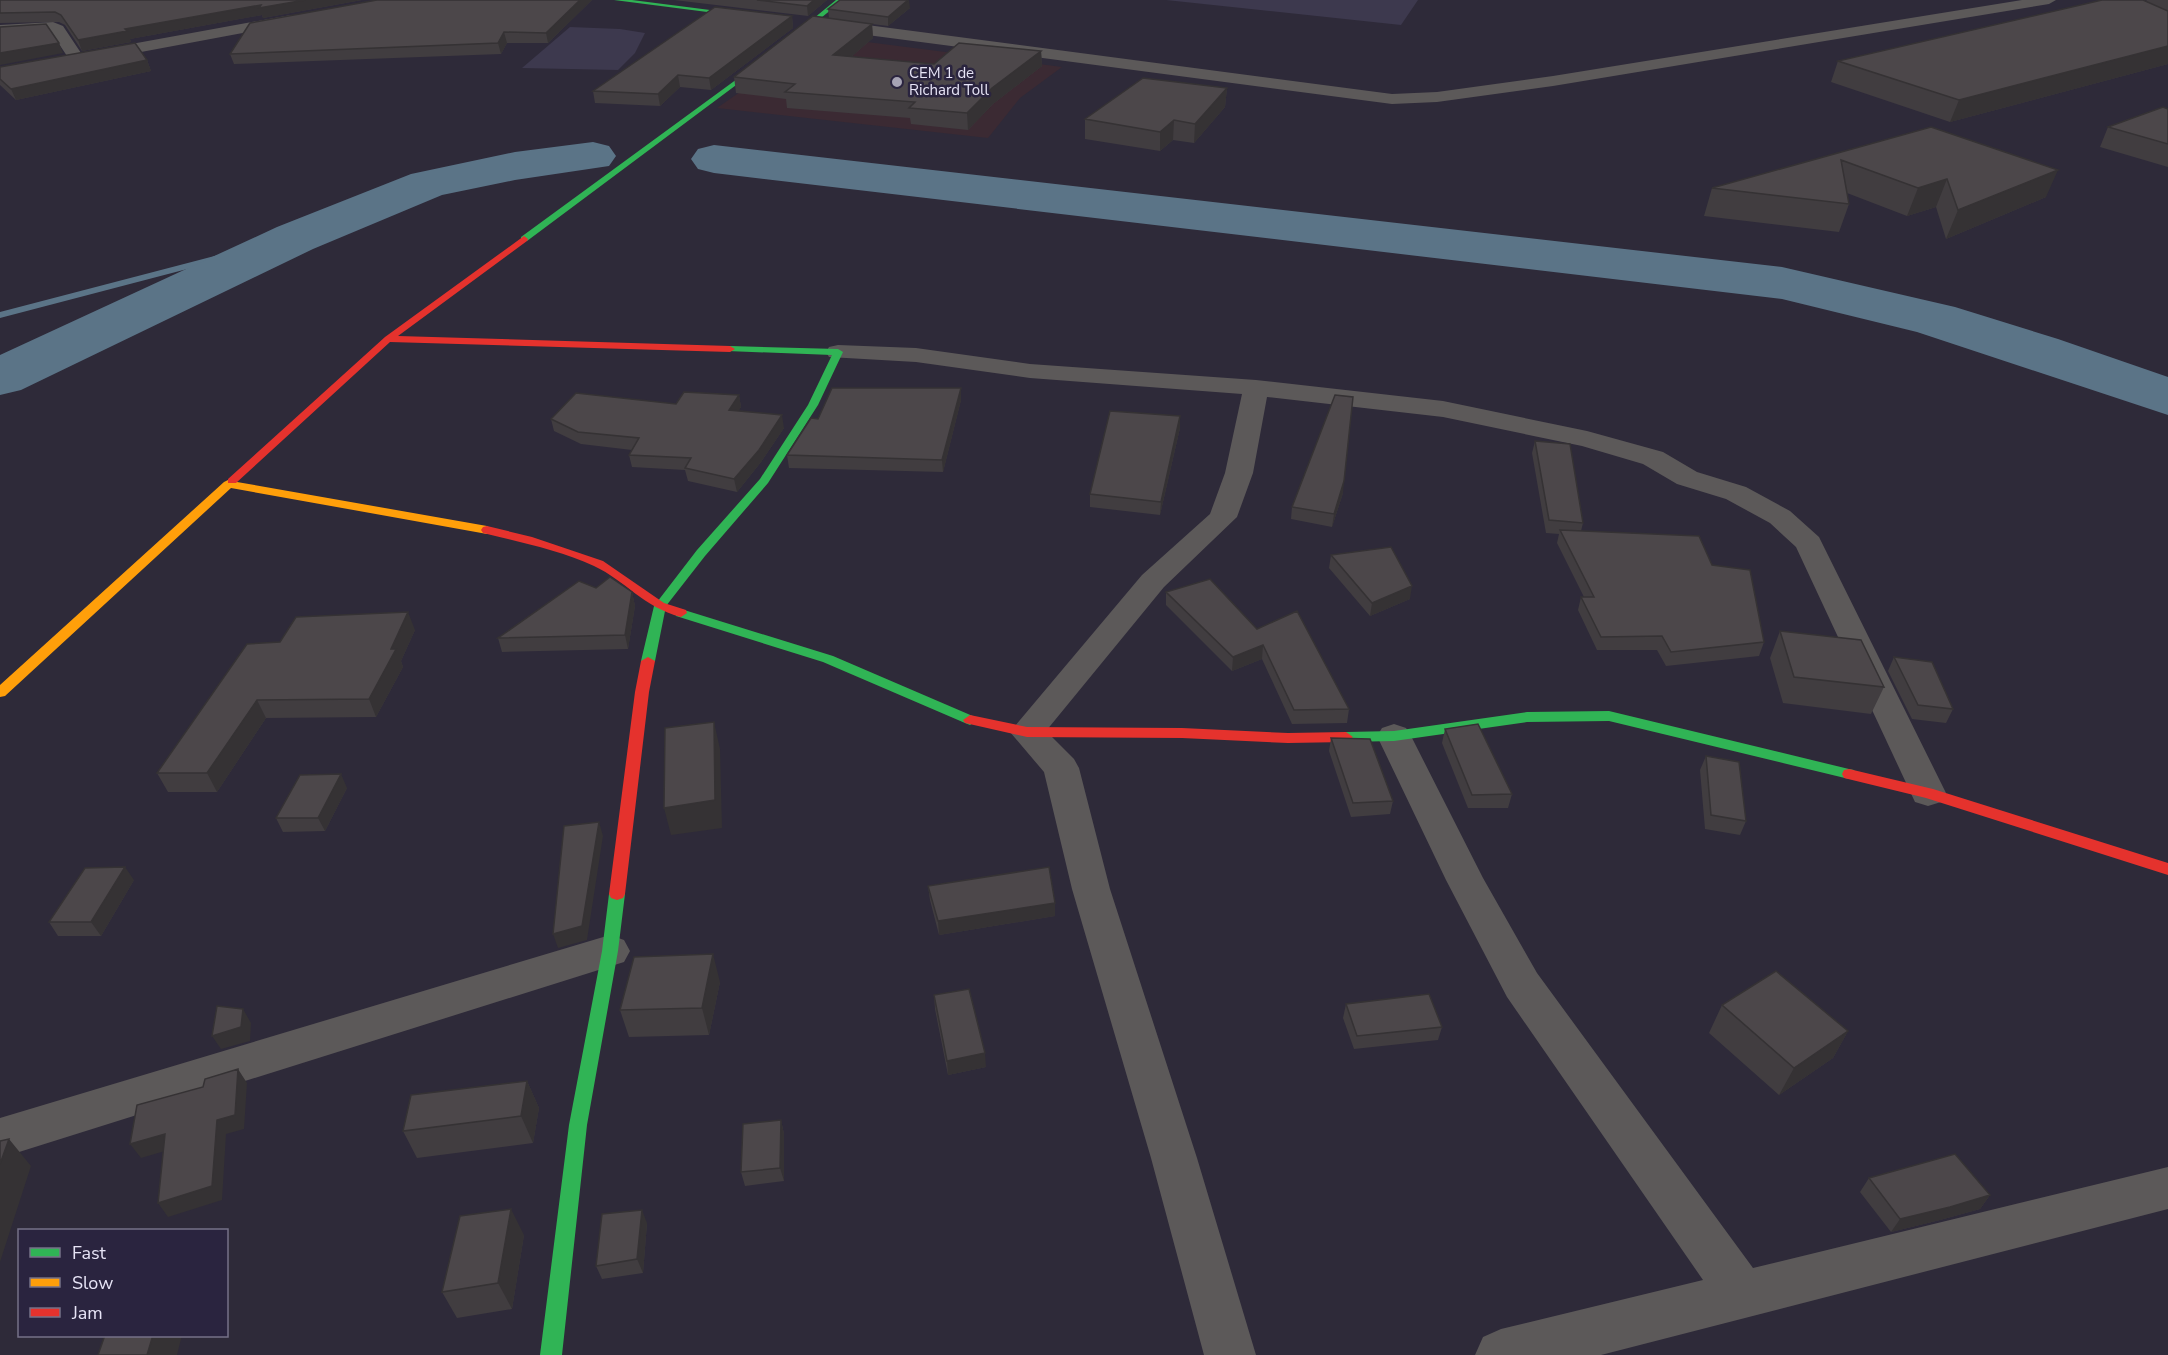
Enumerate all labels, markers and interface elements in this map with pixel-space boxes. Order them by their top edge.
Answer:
place label: CEM 1 de Richard Toll [909,63,989,100]
marker: CEM 1 de Richard Toll [890,75,904,89]
legend [18,1229,228,1337]
text: Fast [72,1241,107,1265]
text: Slow [72,1271,113,1295]
text: Jam [71,1301,103,1325]

